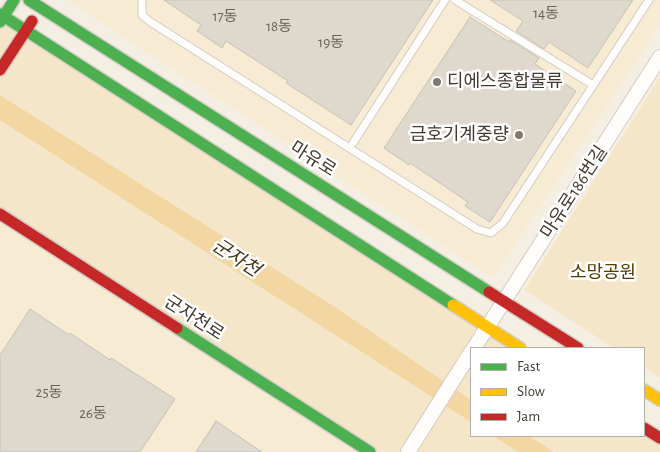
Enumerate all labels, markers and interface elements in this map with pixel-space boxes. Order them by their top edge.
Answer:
house number: 14동 [533,4,559,22]
house number: 17동 [212,7,238,25]
house number: 18동 [266,17,292,35]
house number: 19동 [318,33,344,51]
place label: 디에스종합물류 [447,71,563,93]
marker: 디에스종합물류 [431,76,443,88]
place label: 금호기계중량 [410,124,509,146]
marker: 금호기계중량 [513,129,525,141]
street label: 마유로 [286,137,340,181]
street label: 마유로186번길 [536,142,612,242]
water label: 군자천 [208,234,264,282]
park label: 소망공원 [570,262,636,284]
street label: 군자천로 [160,291,228,345]
legend [470,347,645,437]
text: Fast [517,359,540,374]
house number: 25동 [36,383,62,401]
text: Slow [517,384,545,399]
house number: 26동 [79,404,107,422]
text: Jam [517,409,540,424]

